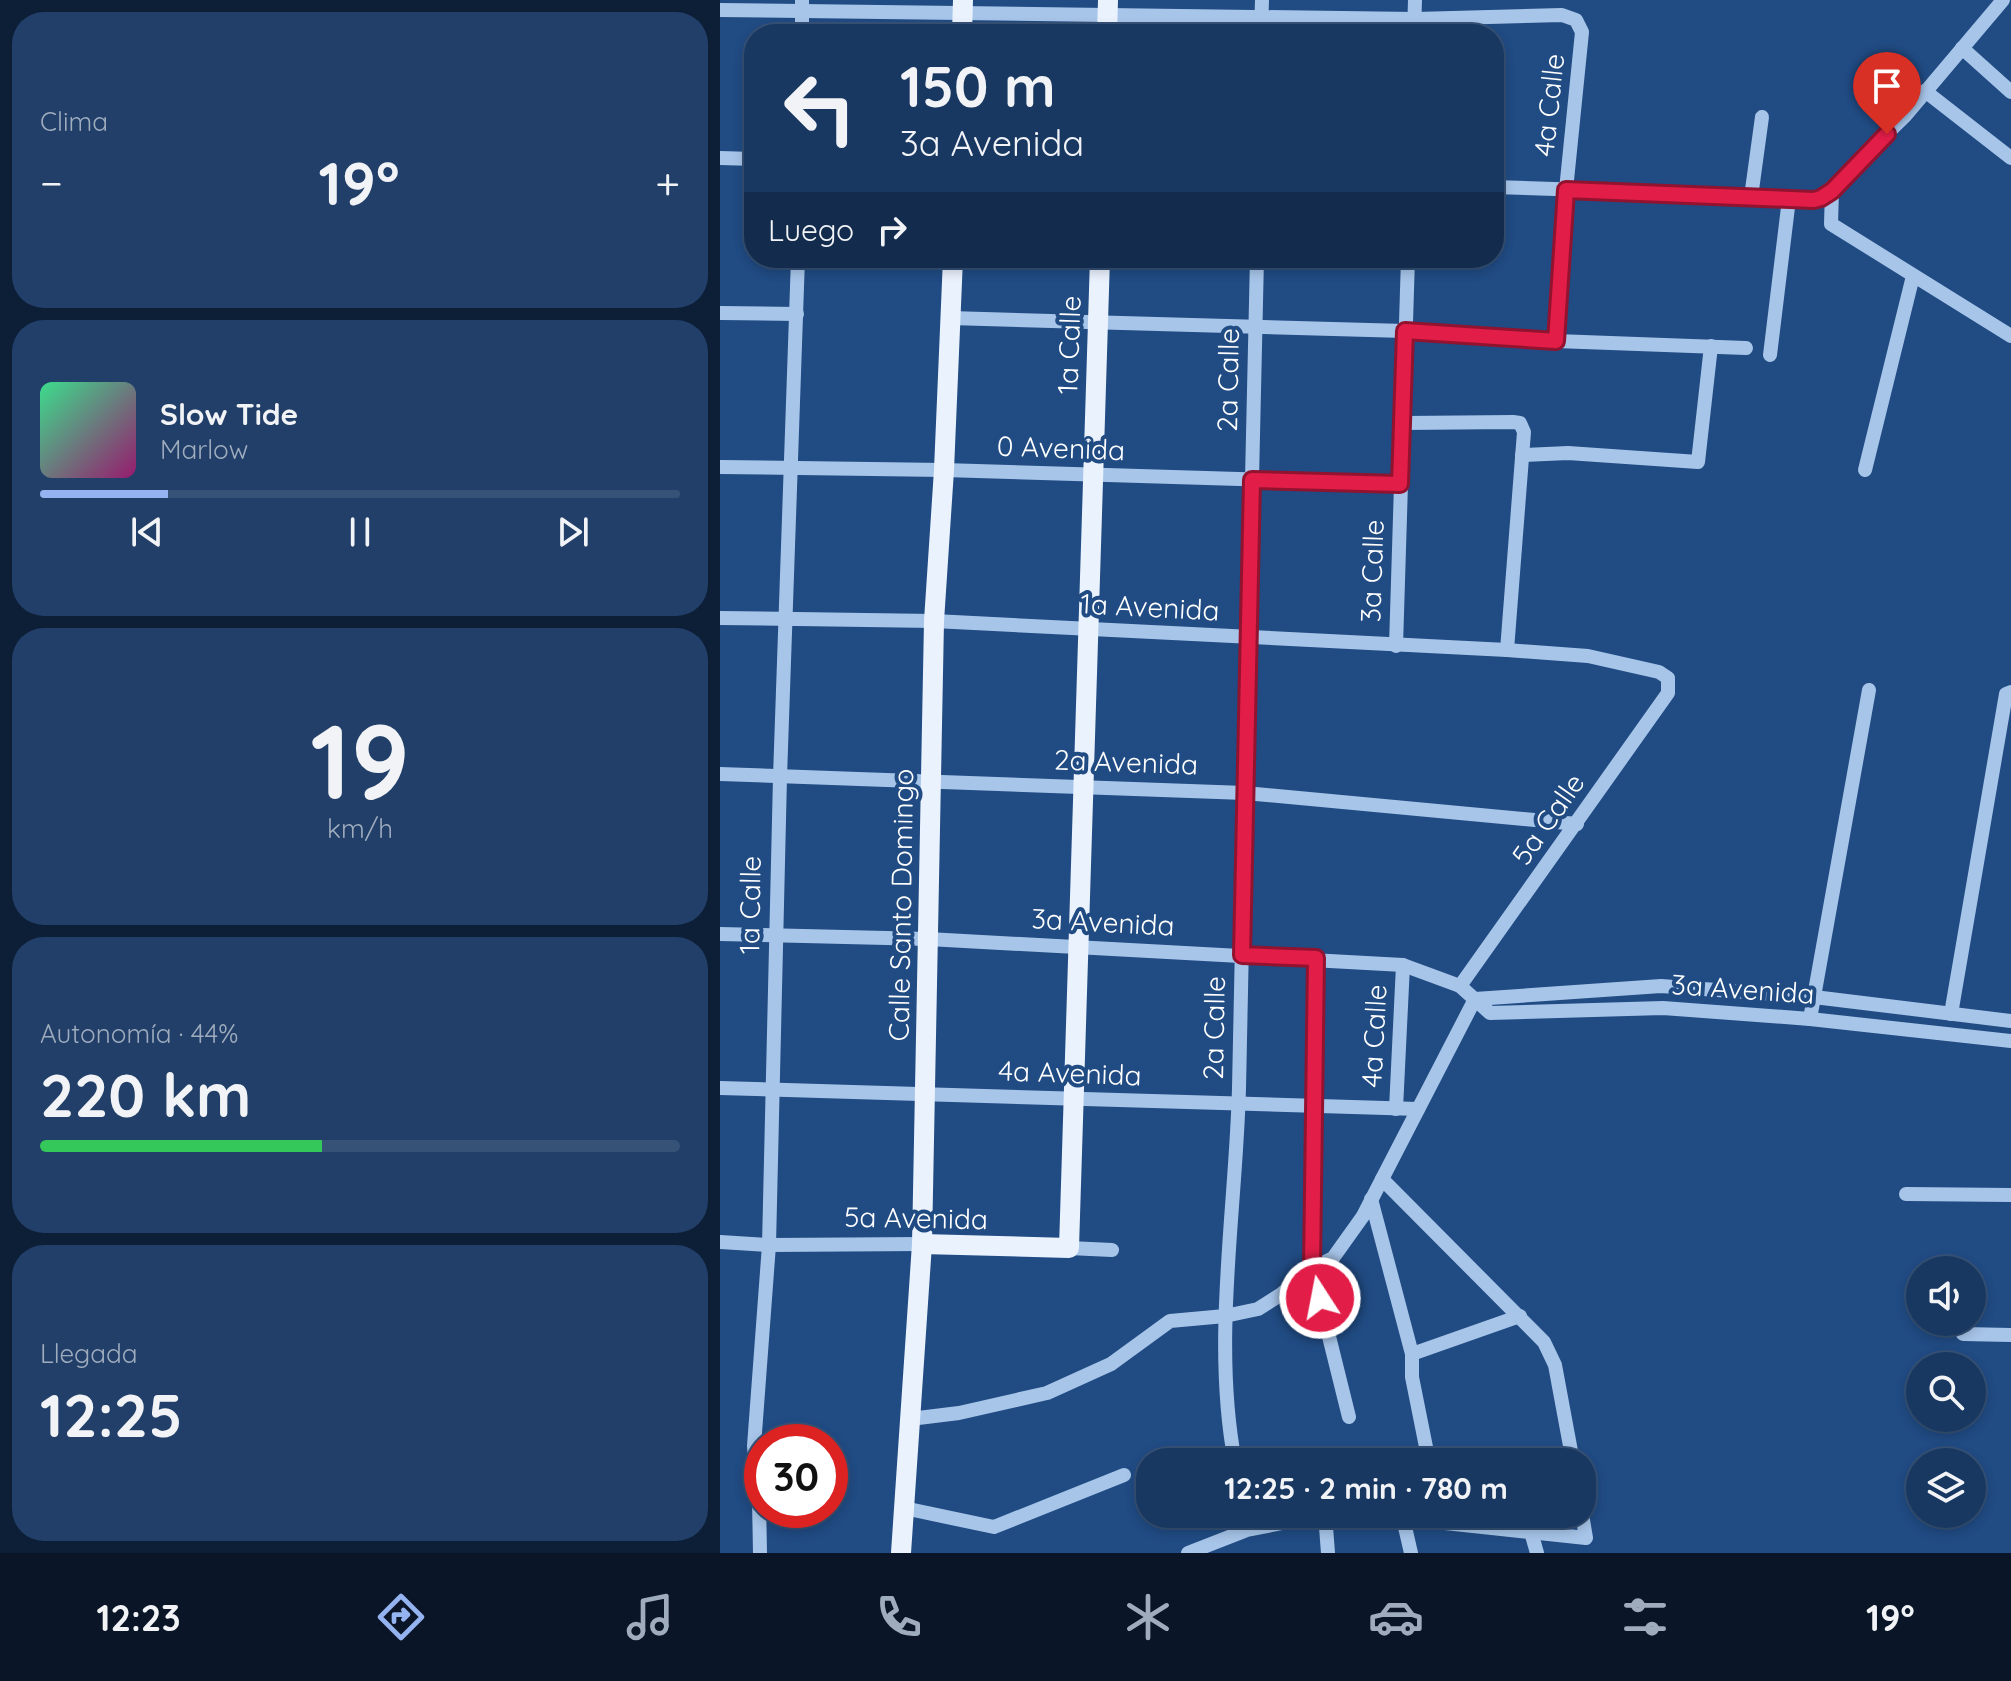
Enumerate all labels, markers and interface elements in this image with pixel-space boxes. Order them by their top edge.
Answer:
text: 150 m [900,51,1056,121]
street label: 4a Calle [1526,52,1571,158]
pin [1853,52,1921,134]
icon: left [768,56,872,160]
icon: arrive [1865,64,1909,108]
text: Clima [40,105,108,138]
text: 3a Avenida [900,120,1084,165]
text: 19° [319,145,400,220]
text: − [40,155,63,210]
text: + [655,155,680,210]
icon: right [870,208,914,252]
text: Luego [768,211,854,249]
street label: 1a Calle [1049,295,1088,395]
street label: 2a Calle [1209,328,1246,432]
text: Slow Tide [160,395,298,433]
street label: 0 Avenida [996,428,1126,467]
text: Marlow [160,433,248,466]
icon: previous [125,510,169,554]
icon: pause [338,510,382,554]
icon: next [551,510,595,554]
street label: 3a Calle [1352,519,1391,623]
street label: 1a Avenida [1080,585,1220,628]
text: 19 [310,695,410,825]
street label: 2a Avenida [1053,741,1199,782]
street label: 5a Calle [1504,766,1592,871]
street label: Calle Santo Domingo [881,768,920,1042]
text: km/h [327,812,393,845]
street label: 1a Calle [731,855,768,955]
street label: 3a Avenida [1031,900,1175,943]
street label: 3a Avenida [1670,966,1816,1011]
street label: 2a Calle [1195,976,1232,1080]
street label: 4a Calle [1353,984,1394,1088]
text: Autonomía · 44% [40,1017,238,1050]
street label: 4a Avenida [998,1053,1142,1092]
text: 220 km [40,1057,251,1132]
street label: 5a Avenida [844,1199,988,1236]
position arrow [1278,1256,1362,1340]
map controls [1906,1256,1986,1528]
button: sound [1906,1256,1986,1336]
text: Llegada [40,1337,137,1370]
button: search [1906,1352,1986,1432]
text: 12:25 [40,1377,183,1452]
speed limit sign: 30 [744,1424,848,1528]
button: layers [1906,1448,1986,1528]
text: 12:25 · 2 min · 780 m [1224,1469,1508,1507]
icon: directions [373,1589,429,1645]
icon: music [622,1589,678,1645]
icon: phone [871,1589,927,1645]
icon: climate [1120,1589,1176,1645]
icon: car [1368,1589,1424,1645]
icon: filters [1617,1589,1673,1645]
text: 12:23 [96,1595,181,1640]
text: 19° [1866,1595,1915,1640]

